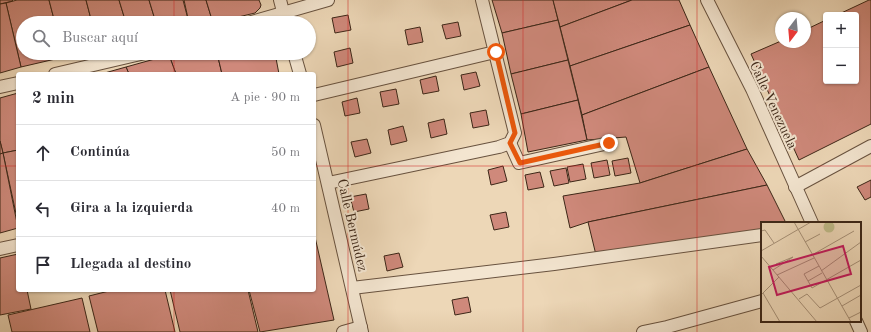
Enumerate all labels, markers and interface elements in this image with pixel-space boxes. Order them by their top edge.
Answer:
north arrow [775,12,811,48]
map controls [823,12,859,84]
button: + [823,12,859,48]
search box [16,16,316,60]
icon: search [30,27,52,49]
text: Buscar aquí [62,31,138,46]
route start [487,43,505,61]
button: − [823,48,859,84]
street label: Calle Venezuela [747,59,800,151]
text: 2 min [32,90,75,107]
text: A pie · 90 m [230,91,300,104]
route end [600,134,618,152]
icon: ahead [32,142,54,164]
text: Continúa [70,145,130,160]
text: 50 m [271,146,300,159]
street label: Calle Bermúdez [335,178,369,273]
icon: left [32,198,54,220]
text: Gira a la izquierda [70,201,193,216]
text: 40 m [271,202,300,215]
inset map [761,222,861,322]
icon: arrive [32,254,54,276]
text: Llegada al destino [70,257,191,272]

